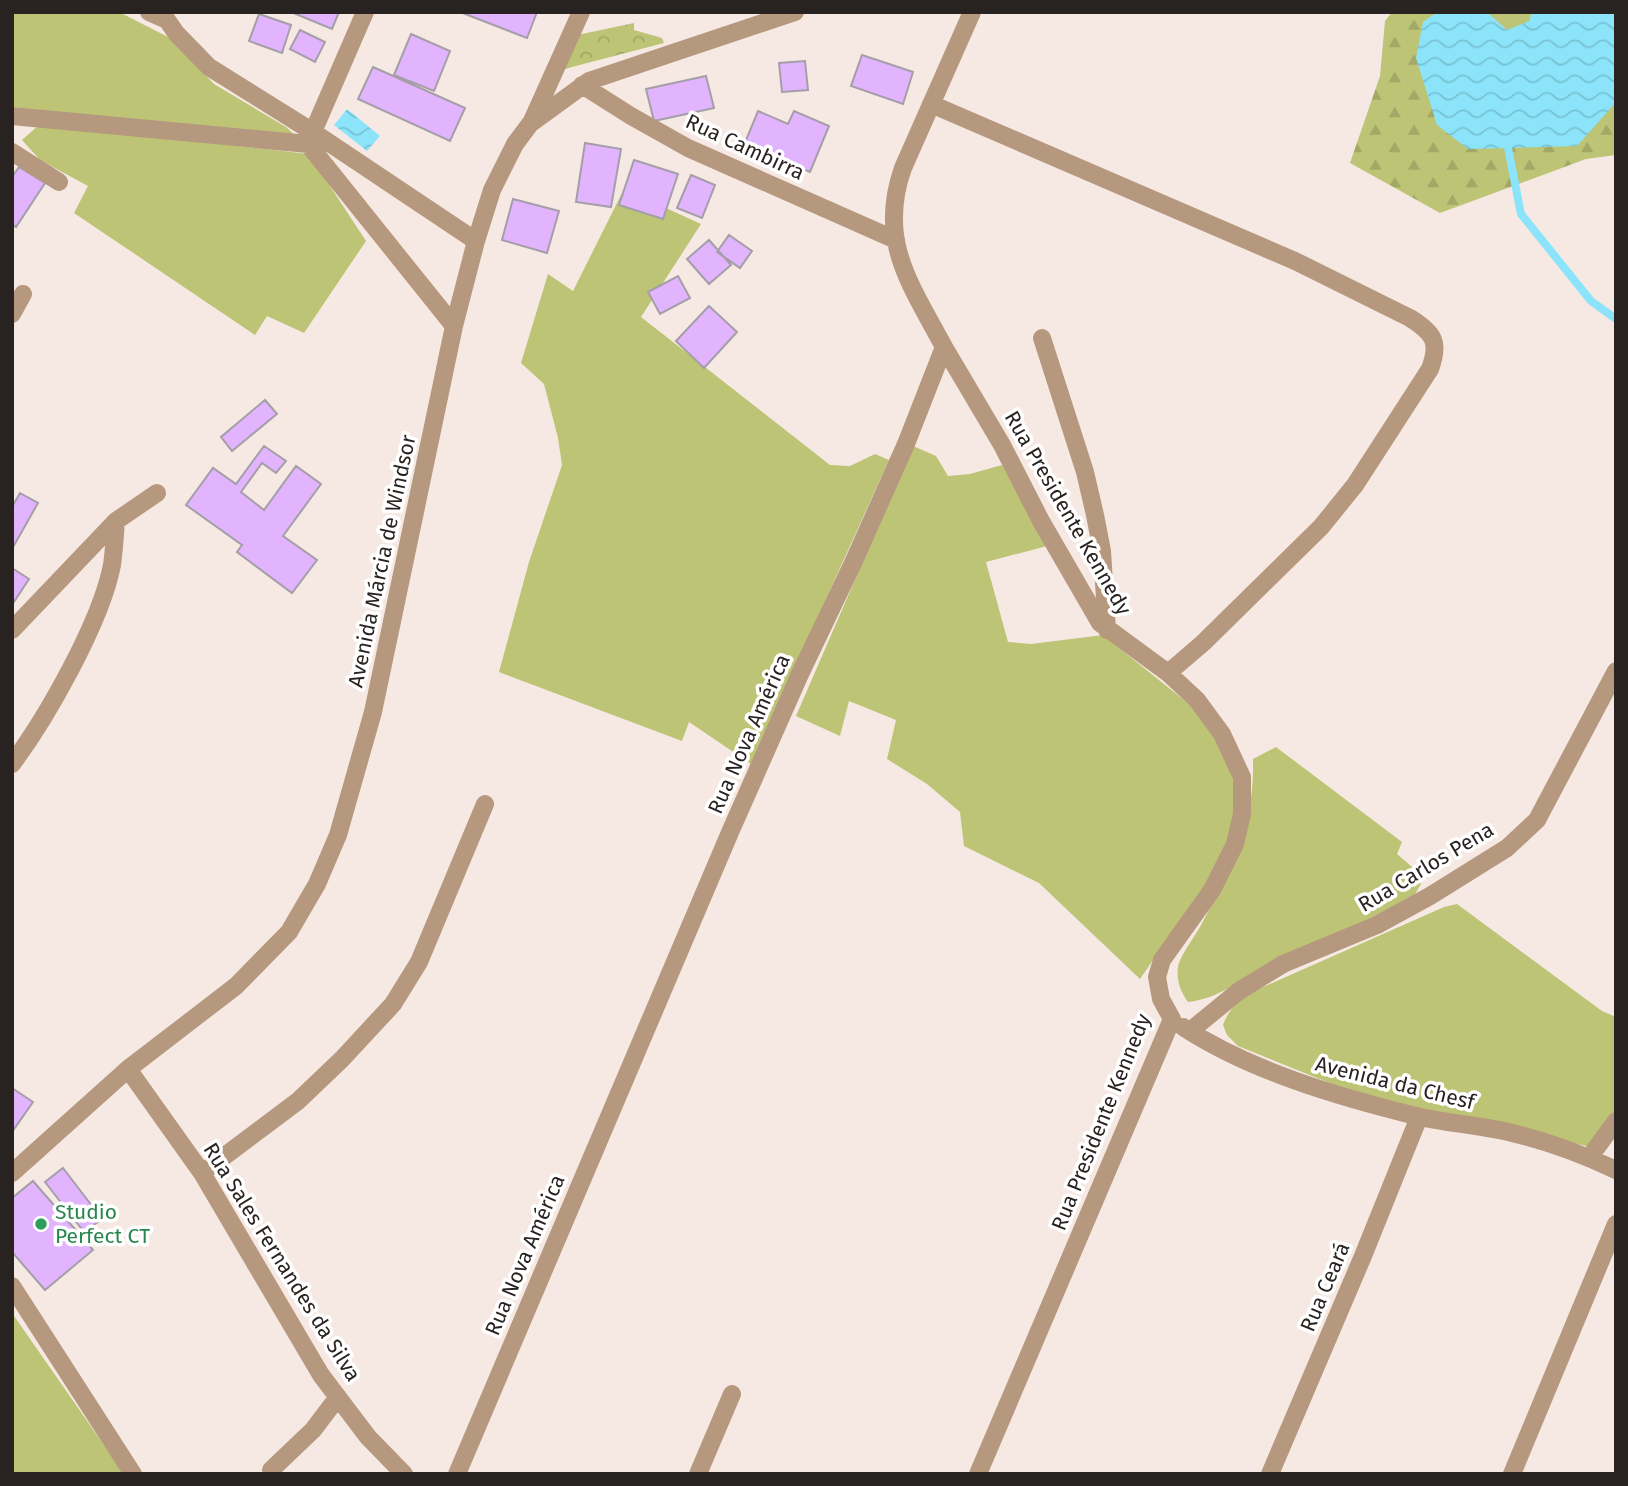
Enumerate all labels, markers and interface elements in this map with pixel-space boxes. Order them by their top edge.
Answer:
street label: Rua Cambirra [681,108,809,186]
street label: Rua Presidente Kennedy [999,406,1137,620]
street label: Avenida Márcia de Windsor [343,432,421,690]
street label: Rua Nova América [702,650,796,818]
street label: Rua Carlos Pena [1354,816,1498,918]
street label: Rua Presidente Kennedy [1046,1009,1157,1234]
street label: Avenida da Chesf [1313,1051,1479,1116]
street label: Rua Sales Fernandes da Silva [198,1138,366,1386]
street label: Rua Nova América [479,1171,571,1339]
place label: Studio Perfect CT [55,1199,150,1249]
marker: Studio Perfect CT [33,1216,49,1232]
street label: Rua Ceará [1295,1238,1355,1336]

